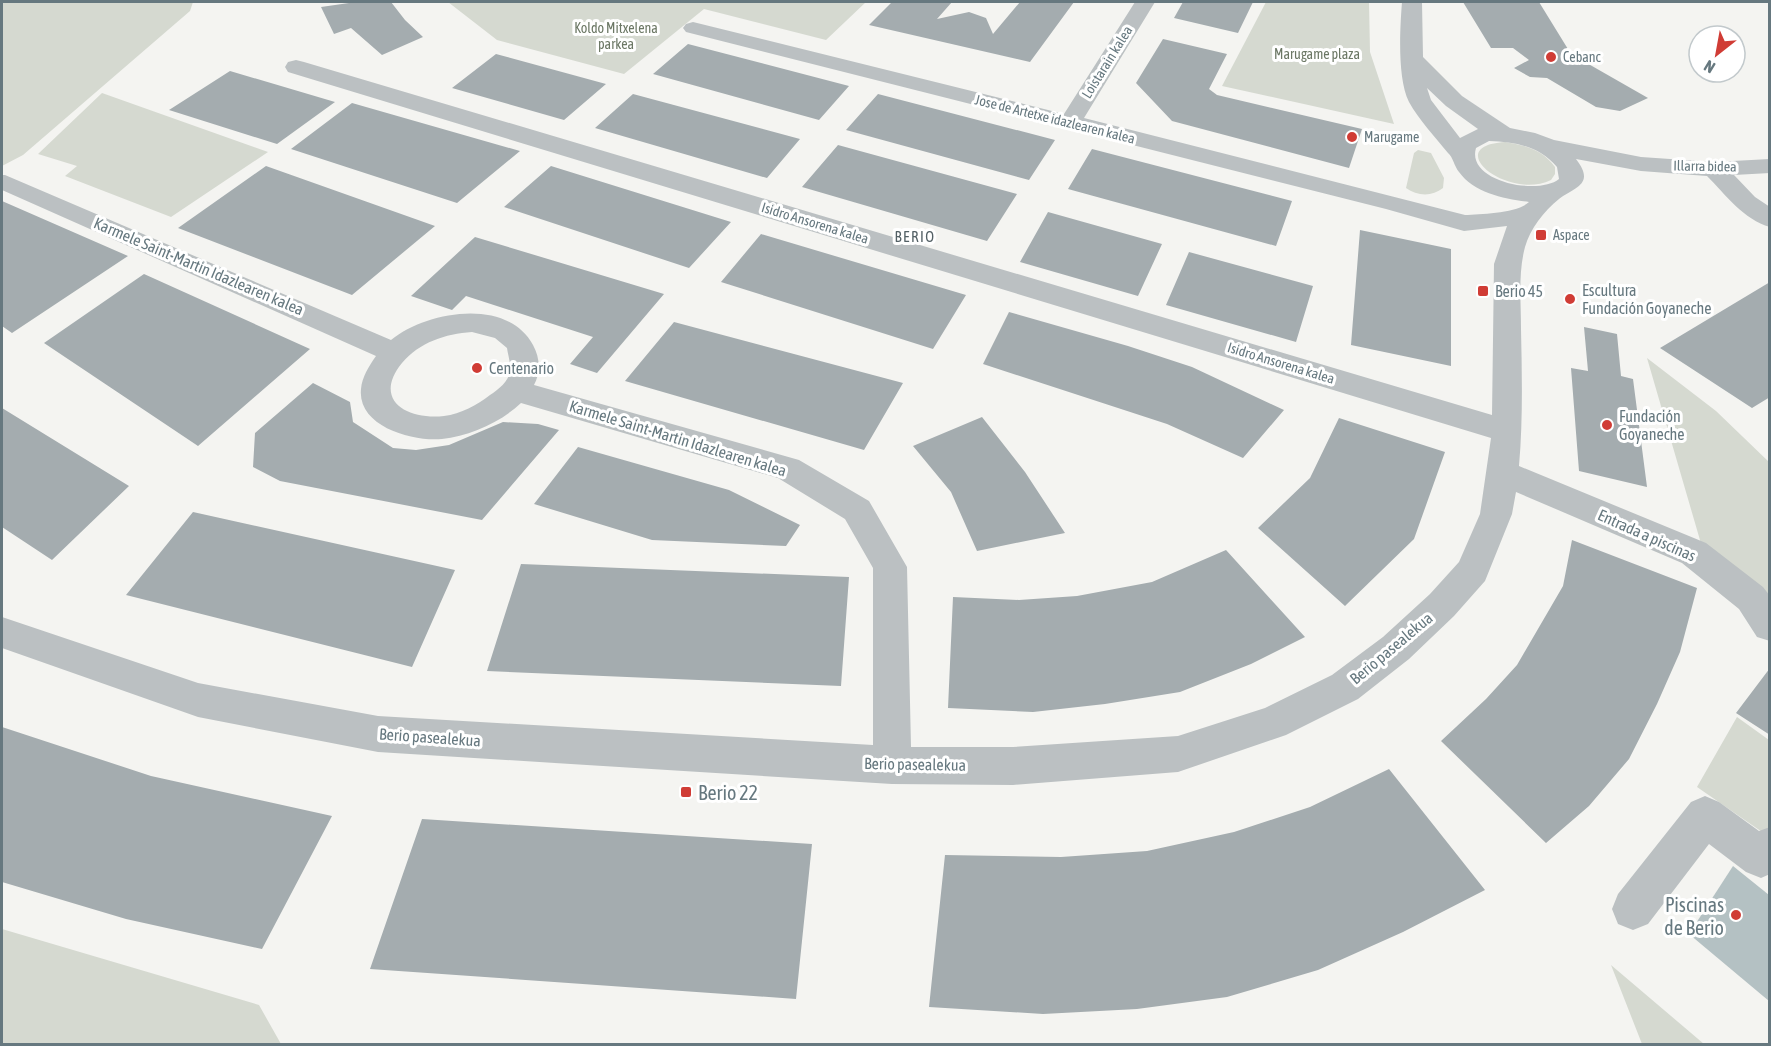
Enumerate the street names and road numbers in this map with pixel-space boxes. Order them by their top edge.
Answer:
street label: Loistarain kalea [1078,23,1136,101]
street label: Jose de Artetxe idazlearen kalea [973,91,1137,147]
street label: Illarra bidea [1673,157,1737,175]
street label: Isidro Ansorena kalea [760,199,870,247]
street label: Karmele Saint-Martin Idazlearen kalea [91,214,307,318]
street label: Isidro Ansorena kalea [1226,339,1336,387]
street label: Karmele Saint-Martin Idazlearen kalea [567,396,789,480]
street label: Entrada a piscinas [1595,505,1699,566]
street label: Berio pasealekua [1346,608,1436,688]
street label: Berio pasealekua [378,724,481,751]
street label: Berio pasealekua [864,754,966,775]

